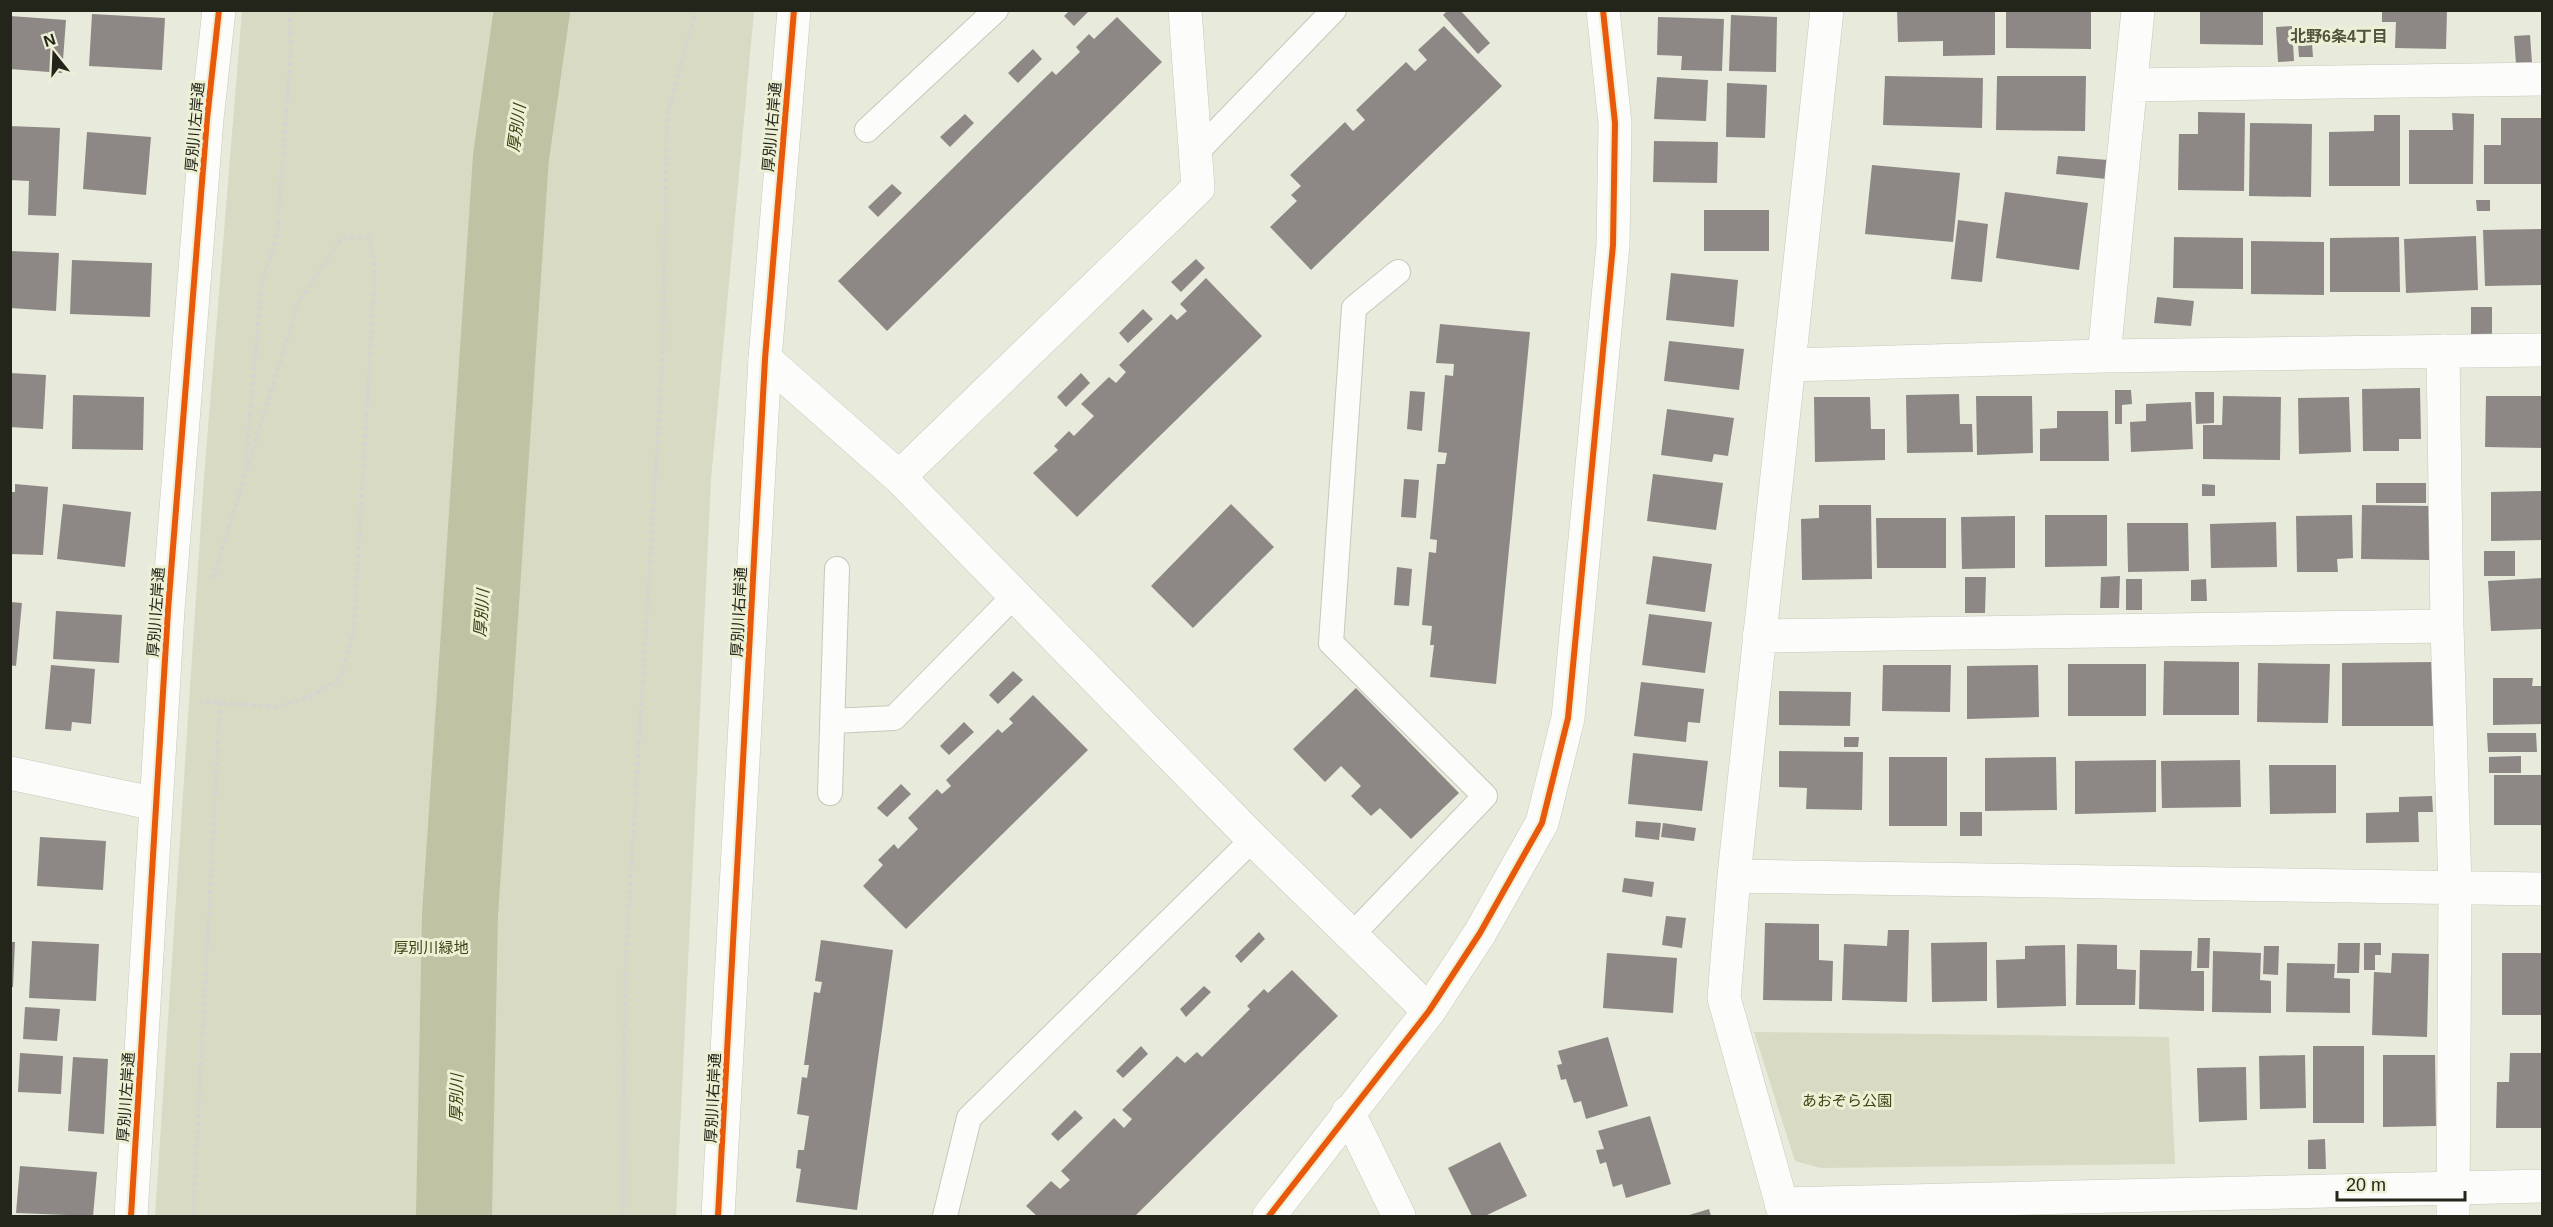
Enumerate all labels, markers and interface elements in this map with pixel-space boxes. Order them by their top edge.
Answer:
north arrow [24,24,84,84]
district label: 北野6条4丁目 [2290,28,2388,45]
text: N [41,30,58,50]
street label: 厚別川左岸通 [182,81,207,173]
street label: 厚別川右岸通 [759,81,784,173]
water label: 厚別川 [505,101,529,153]
street label: 厚別川左岸通 [144,566,167,657]
street label: 厚別川右岸通 [728,567,749,657]
water label: 厚別川 [471,587,492,638]
park label: 厚別川緑地 [393,939,469,956]
street label: 厚別川左岸通 [114,1051,137,1142]
street label: 厚別川右岸通 [702,1053,723,1143]
water label: 厚別川 [448,1072,465,1122]
park label: あおぞら公園 [1802,1092,1892,1109]
scale bar [2337,1164,2464,1202]
text: 20 m [2346,1175,2386,1195]

